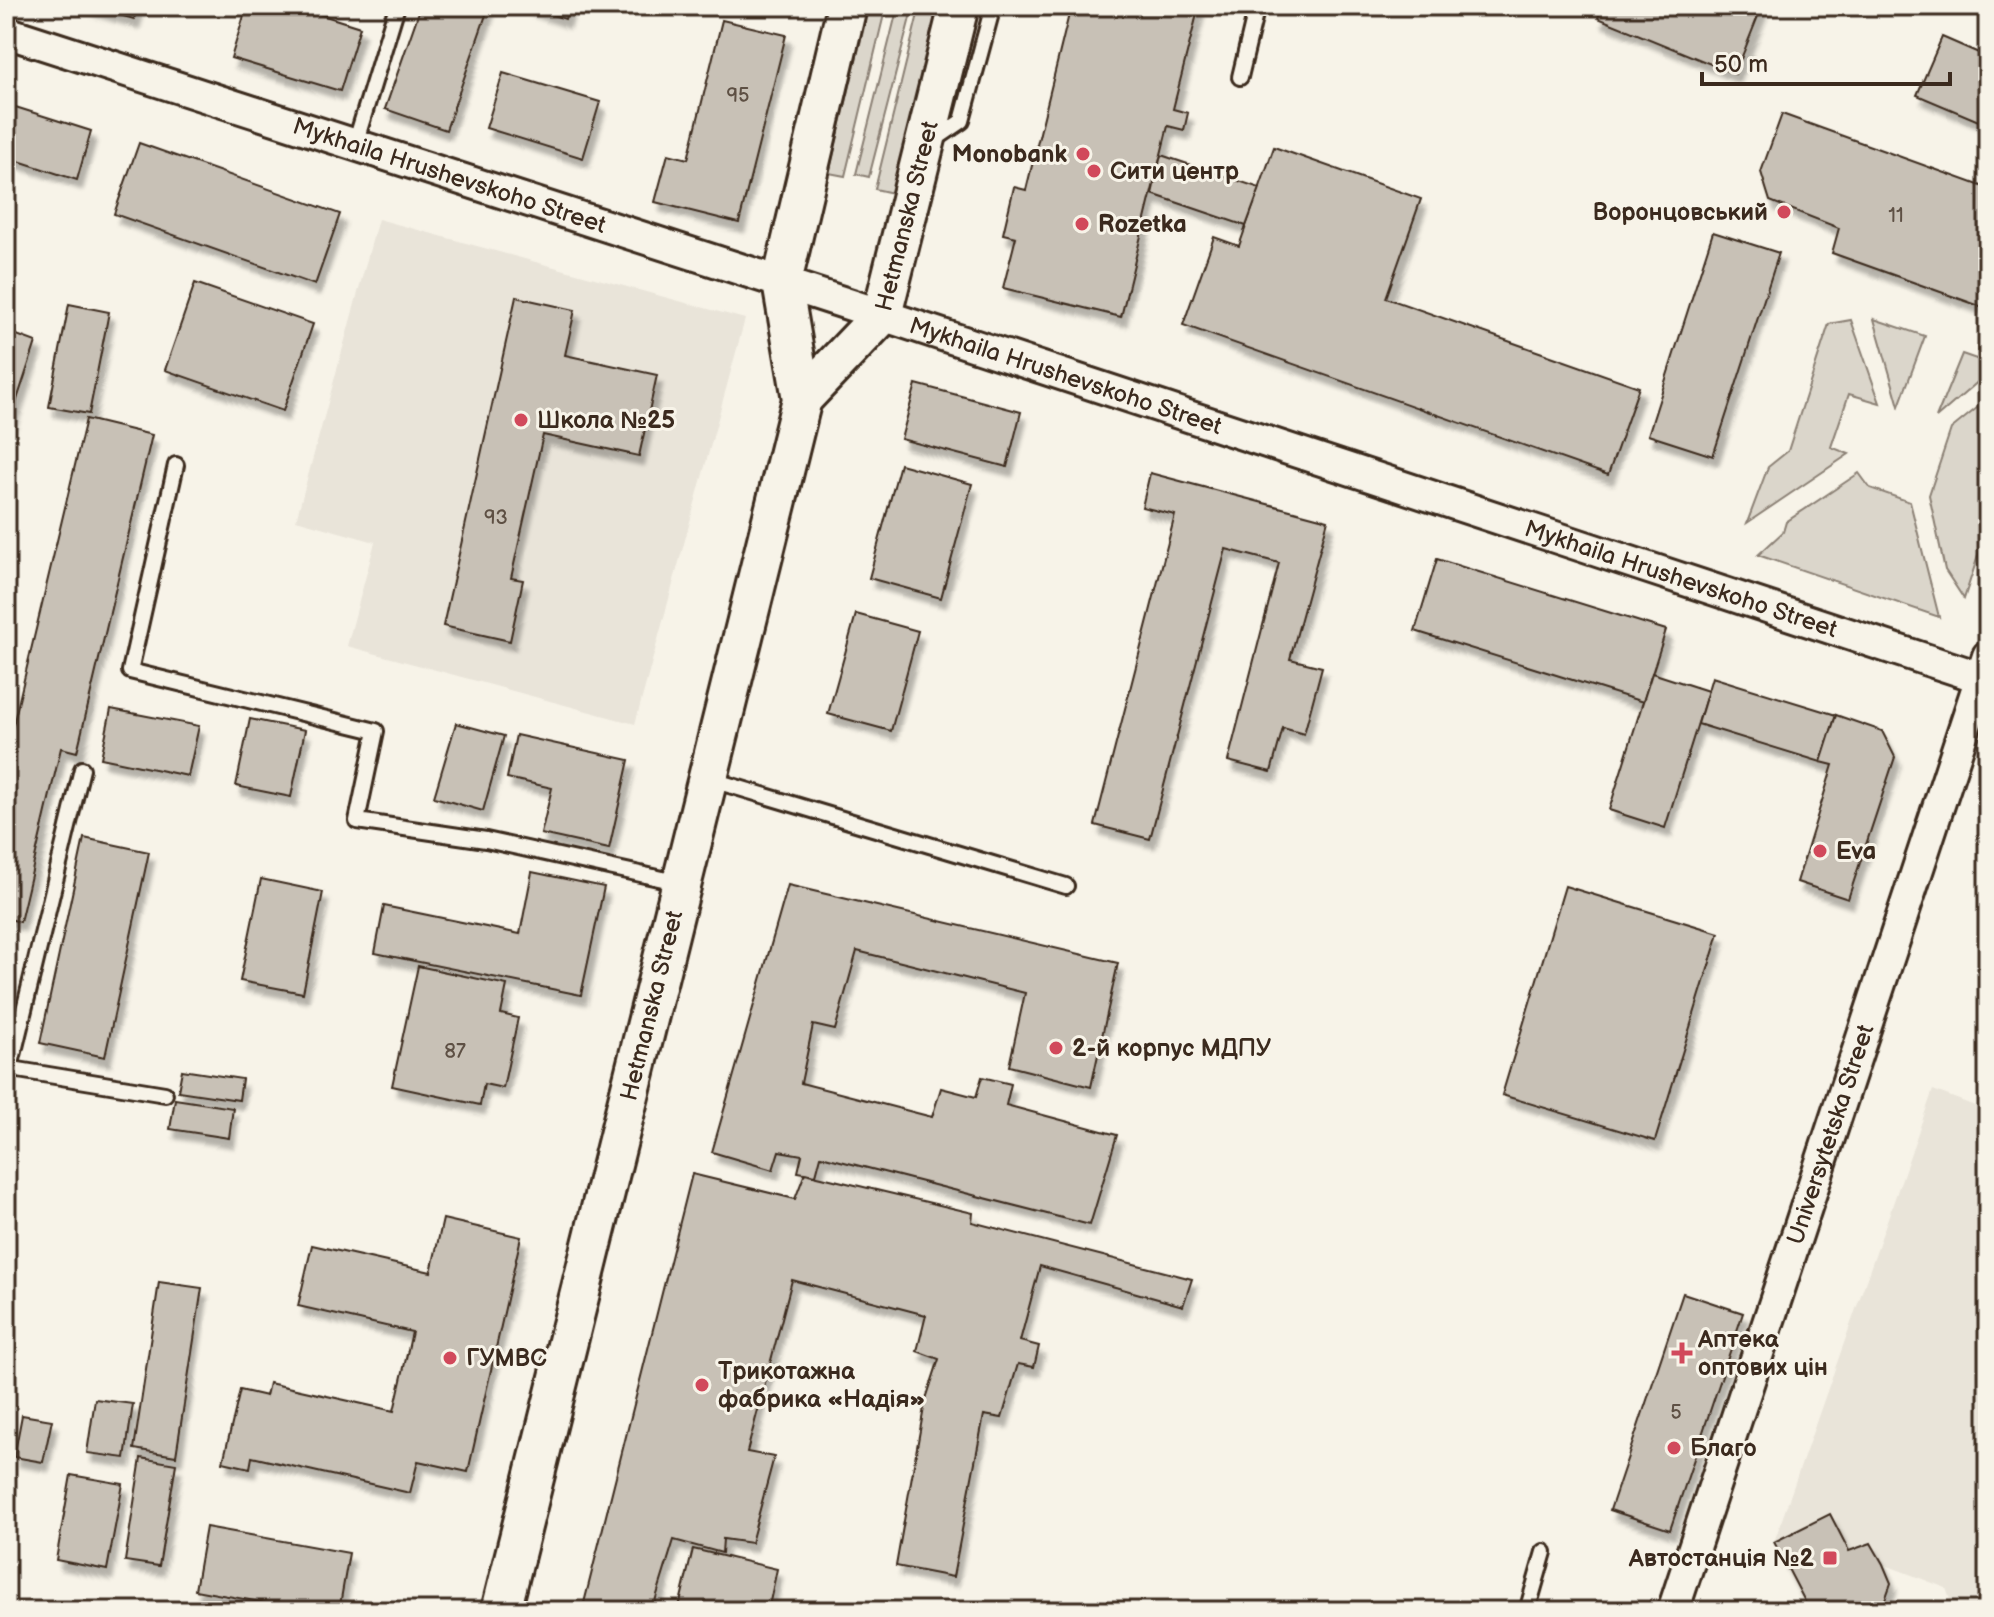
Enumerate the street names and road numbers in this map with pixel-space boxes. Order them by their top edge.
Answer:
street label: Mykhaila Hrushevskoho Street [289,112,610,240]
street label: Hetmanska Street [870,117,945,314]
street label: Mykhaila Hrushevskoho Street [906,311,1226,441]
street label: Mykhaila Hrushevskoho Street [1521,514,1841,644]
street label: Hetmanska Street [614,907,690,1104]
street label: Universytetska Street [1781,1020,1881,1248]

